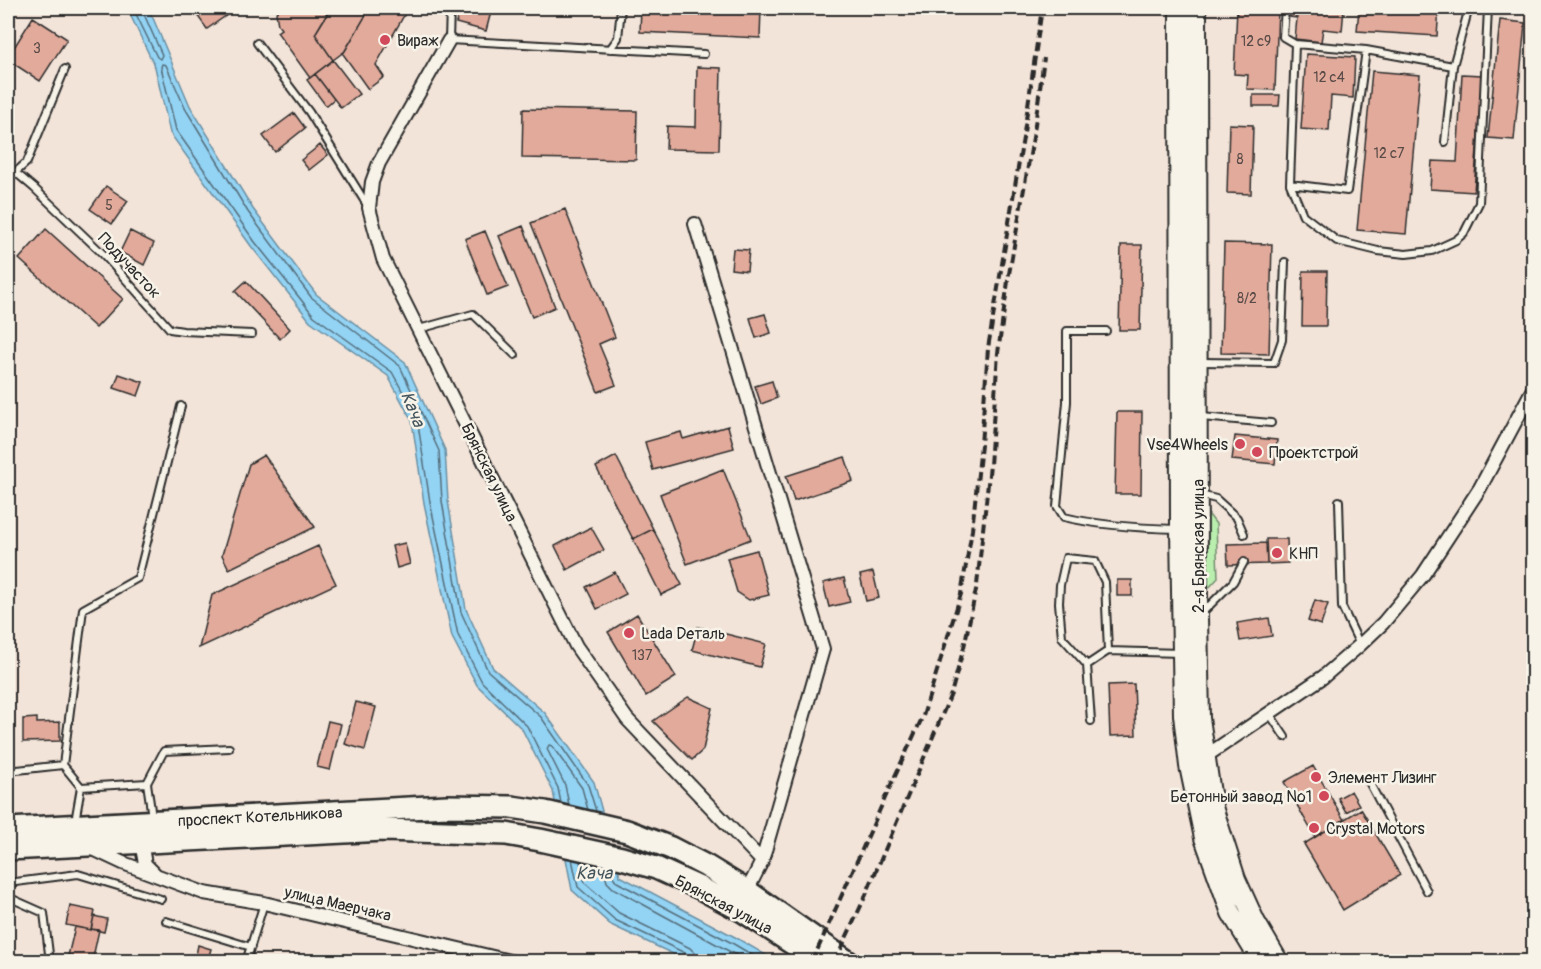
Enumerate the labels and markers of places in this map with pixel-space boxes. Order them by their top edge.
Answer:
place label: Вираж [397,31,439,51]
marker: Вираж [378,33,392,47]
place label: Vse4Wheels [1146,435,1228,455]
marker: Vse4Wheels [1233,437,1247,451]
place label: Проектстрой [1269,443,1359,463]
marker: Проектстрой [1250,445,1264,459]
place label: КНП [1289,544,1318,564]
marker: КНП [1270,546,1284,560]
place label: Lada Dеталь [641,624,725,644]
marker: Lada Dеталь [622,626,636,640]
place label: Элемент Лизинг [1328,768,1437,788]
marker: Элемент Лизинг [1309,770,1323,784]
place label: Бетонный завод №1 [1170,787,1312,807]
marker: Бетонный завод №1 [1317,789,1331,803]
place label: Crystal Motors [1326,819,1425,839]
marker: Crystal Motors [1307,821,1321,835]

